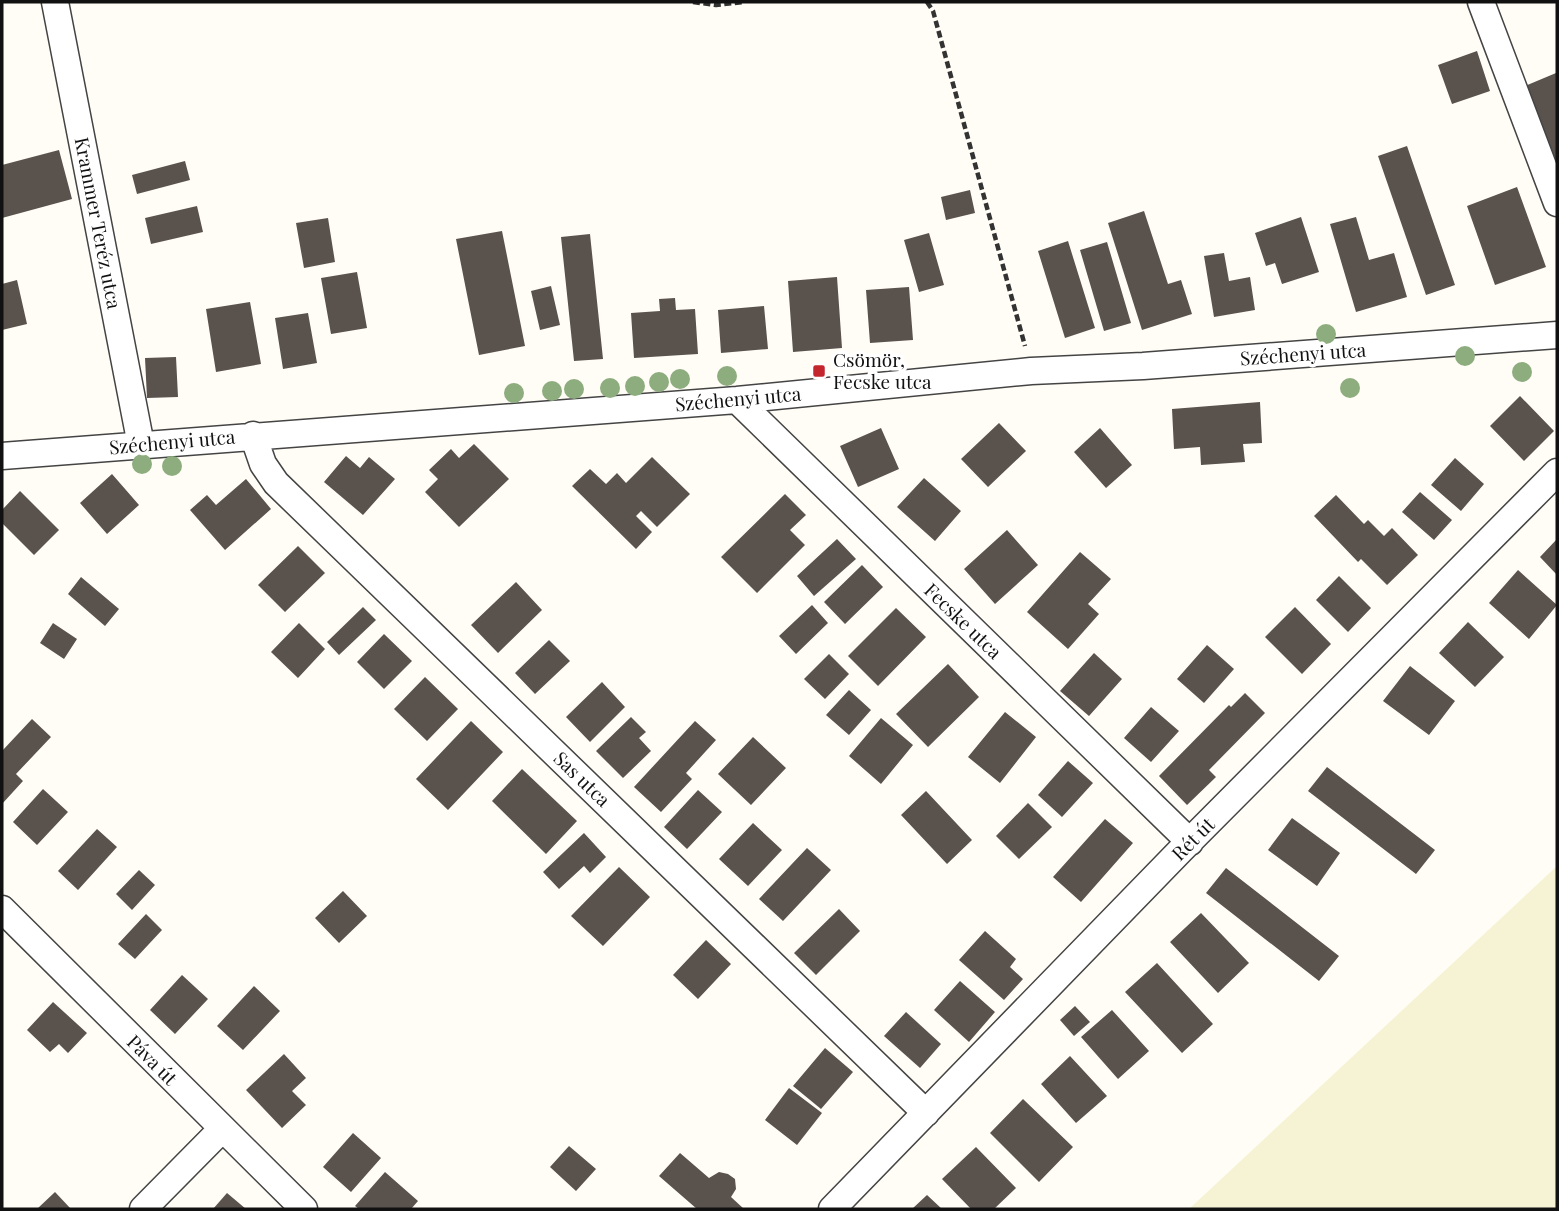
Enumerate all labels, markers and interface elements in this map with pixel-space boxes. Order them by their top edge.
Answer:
street label: Krammer Teréz utca [70,135,128,311]
street label: Széchenyi utca [1239,336,1367,370]
place label: Csömör, Fecske utca [833,346,932,394]
marker: Csömör, Fecske utca [811,363,827,379]
street label: Széchenyi utca [674,379,803,416]
street label: Széchenyi utca [108,422,237,459]
street label: Fecske utca [919,577,1009,664]
street label: Sas utca [549,745,617,812]
street label: Rét út [1165,811,1220,865]
street label: Páva út [122,1028,184,1090]

